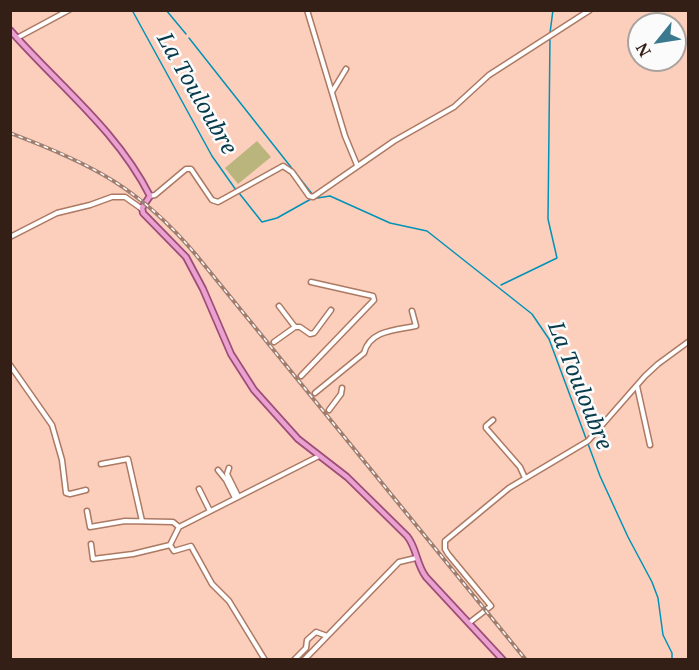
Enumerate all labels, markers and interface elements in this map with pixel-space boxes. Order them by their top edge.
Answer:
north arrow [627,12,687,72]
water label: La Touloubre [150,28,242,160]
text: N [630,39,656,61]
water label: La Touloubre [541,318,617,454]

